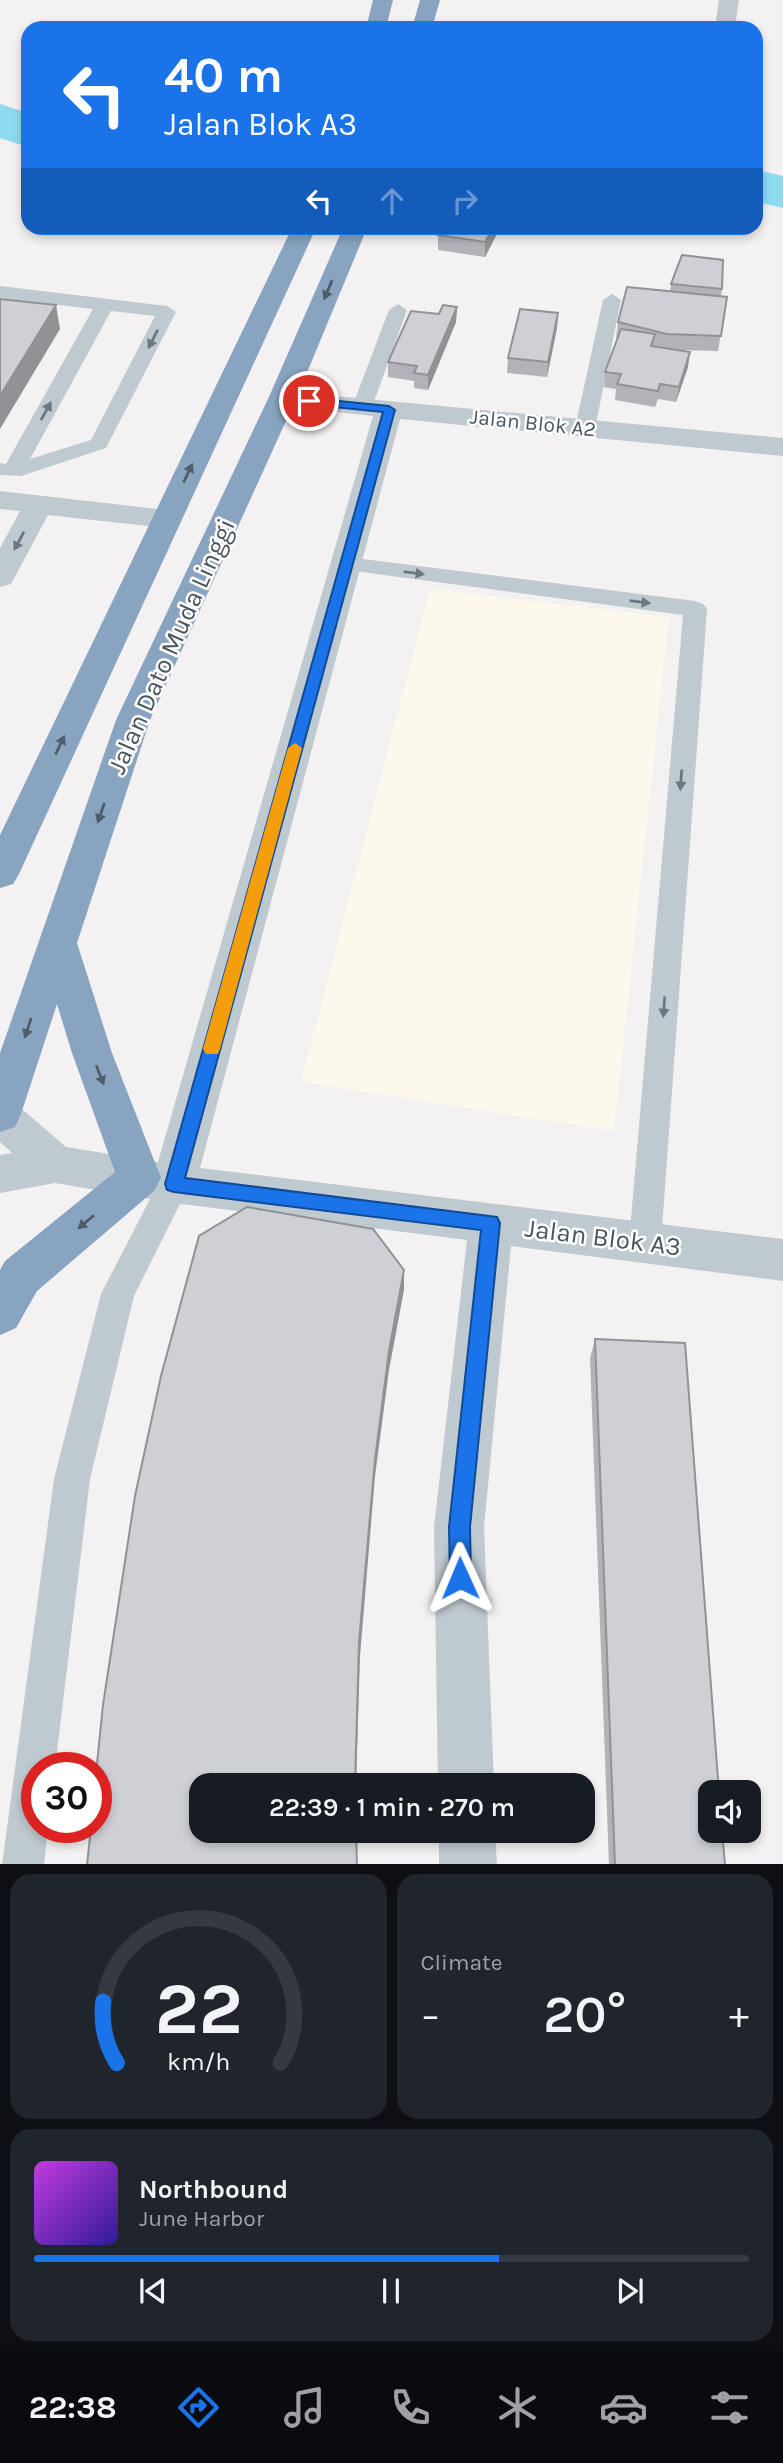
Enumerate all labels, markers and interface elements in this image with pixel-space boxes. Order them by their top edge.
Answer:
text: 40 m [164,47,283,104]
icon: left [49,49,140,140]
text: Jalan Blok A3 [164,106,357,143]
icon: left [300,182,338,220]
icon: ahead [373,182,411,220]
icon: right [446,182,484,220]
one-way arrow [322,280,333,301]
one-way arrow [147,329,158,349]
pin [279,371,339,431]
icon: arrive [290,382,328,420]
one-way arrow [40,401,52,421]
street label: Jalan Blok A2 [469,404,597,442]
one-way arrow [182,463,194,483]
street label: Jalan Dato Muda Linggi [101,514,242,779]
one-way arrow [14,531,26,551]
one-way arrow [403,567,425,578]
one-way arrow [629,596,651,607]
one-way arrow [54,735,65,755]
one-way arrow [675,770,686,792]
one-way arrow [95,803,106,824]
one-way arrow [658,996,669,1018]
one-way arrow [22,1018,33,1039]
one-way arrow [95,1064,106,1085]
street label: Jalan Blok A3 [523,1213,683,1262]
one-way arrow [78,1214,96,1229]
position arrow [423,1541,497,1615]
speed limit sign: 30 [21,1752,112,1843]
map controls [698,1780,761,1843]
button: sound [698,1780,761,1843]
text: 22:39 · 1 min · 270 m [269,1792,515,1823]
text: Climate [421,1949,503,1976]
text: 22 [154,1966,242,2051]
text: 20° [543,1984,626,2045]
text: − [421,1993,440,2038]
text: + [729,1993,749,2038]
text: km/h [167,2046,230,2075]
text: Northbound [139,2174,288,2205]
text: June Harbor [139,2205,264,2232]
icon: previous [134,2272,172,2310]
icon: pause [372,2272,410,2310]
icon: next [611,2272,649,2310]
icon: directions [174,2383,223,2432]
icon: music [280,2383,329,2432]
icon: phone [386,2383,435,2432]
icon: climate [493,2383,542,2432]
icon: car [599,2383,648,2432]
icon: filters [705,2383,754,2432]
text: 22:38 [29,2389,117,2426]

